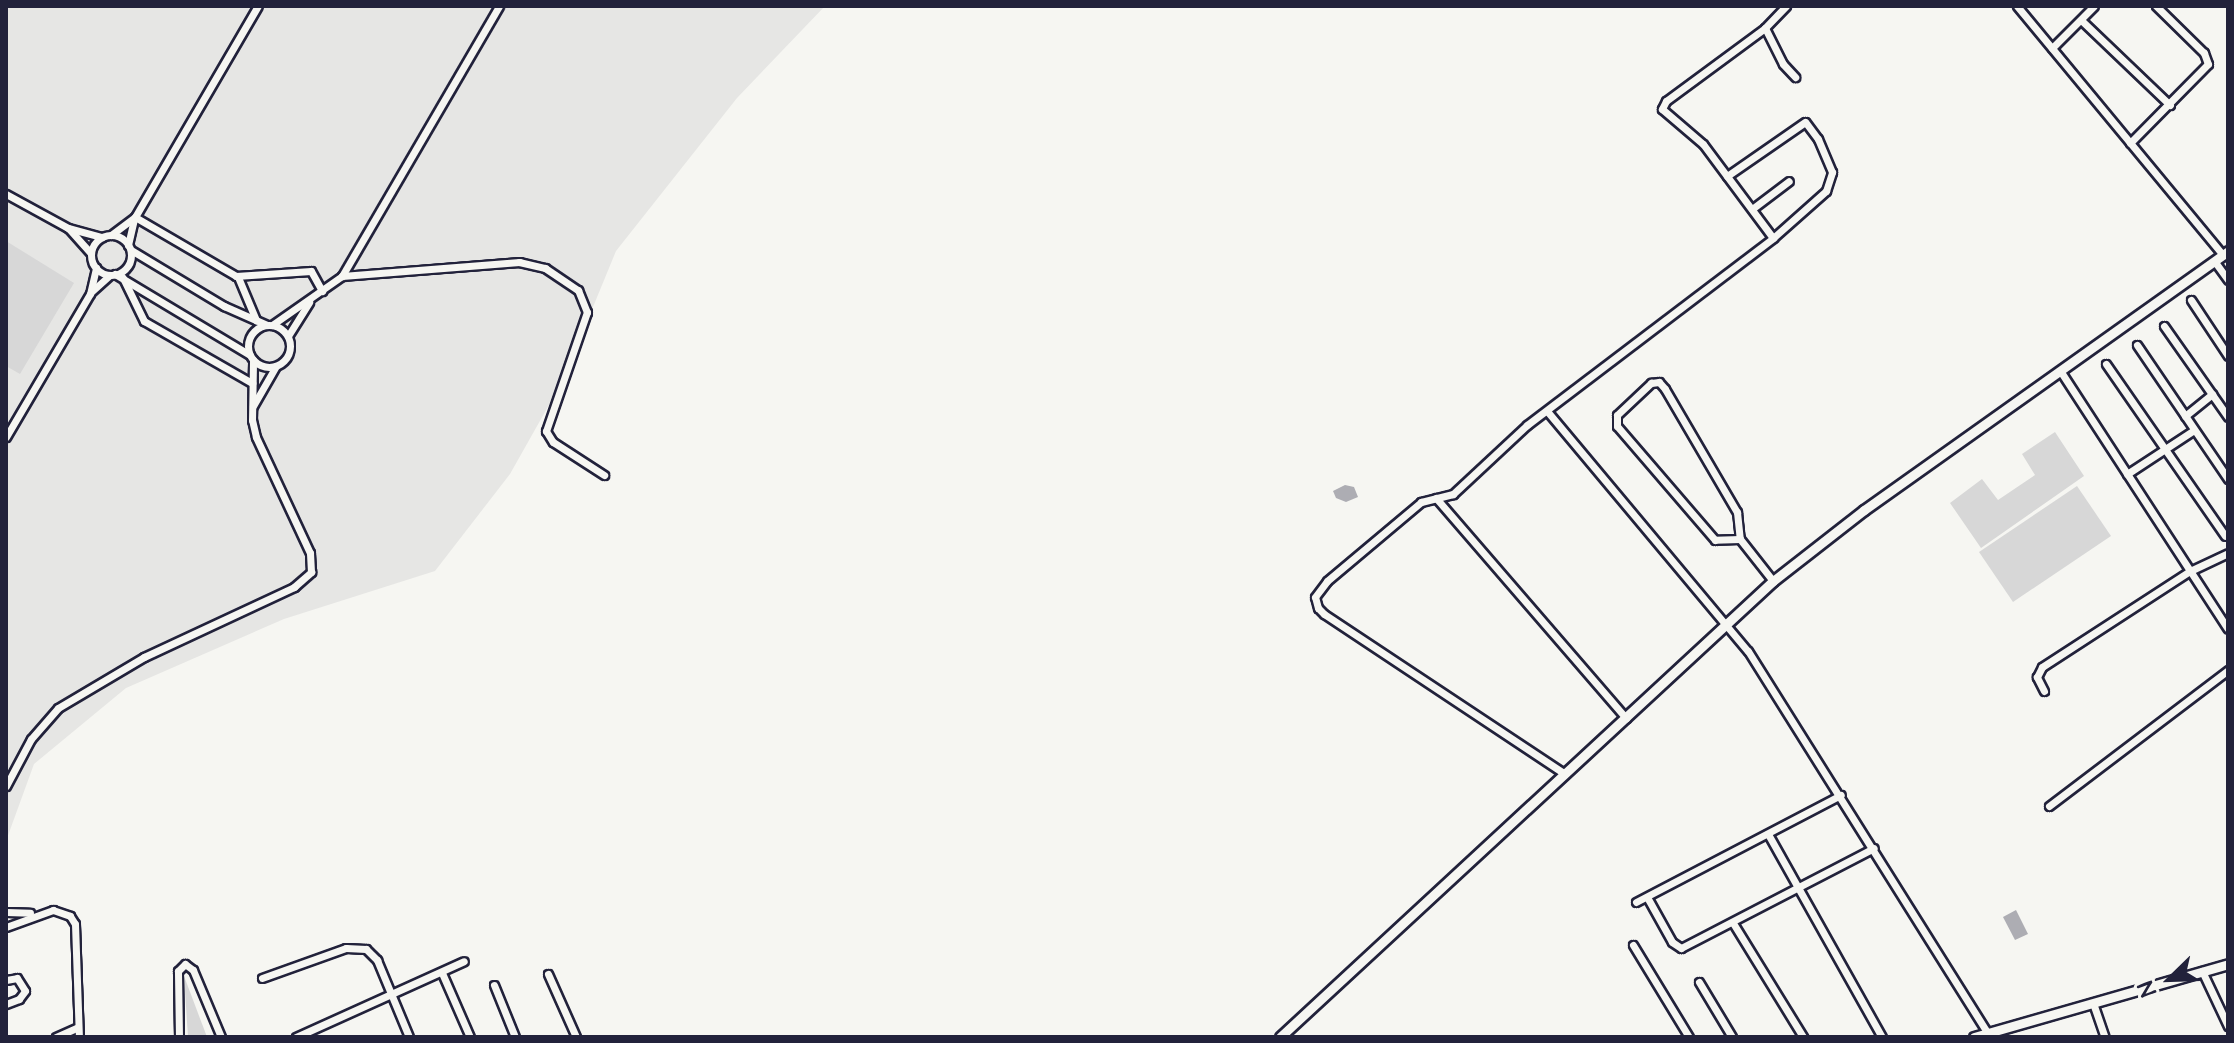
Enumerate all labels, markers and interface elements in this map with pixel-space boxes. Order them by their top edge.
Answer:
north arrow [2130,939,2210,1019]
text: N [2130,976,2164,1001]

